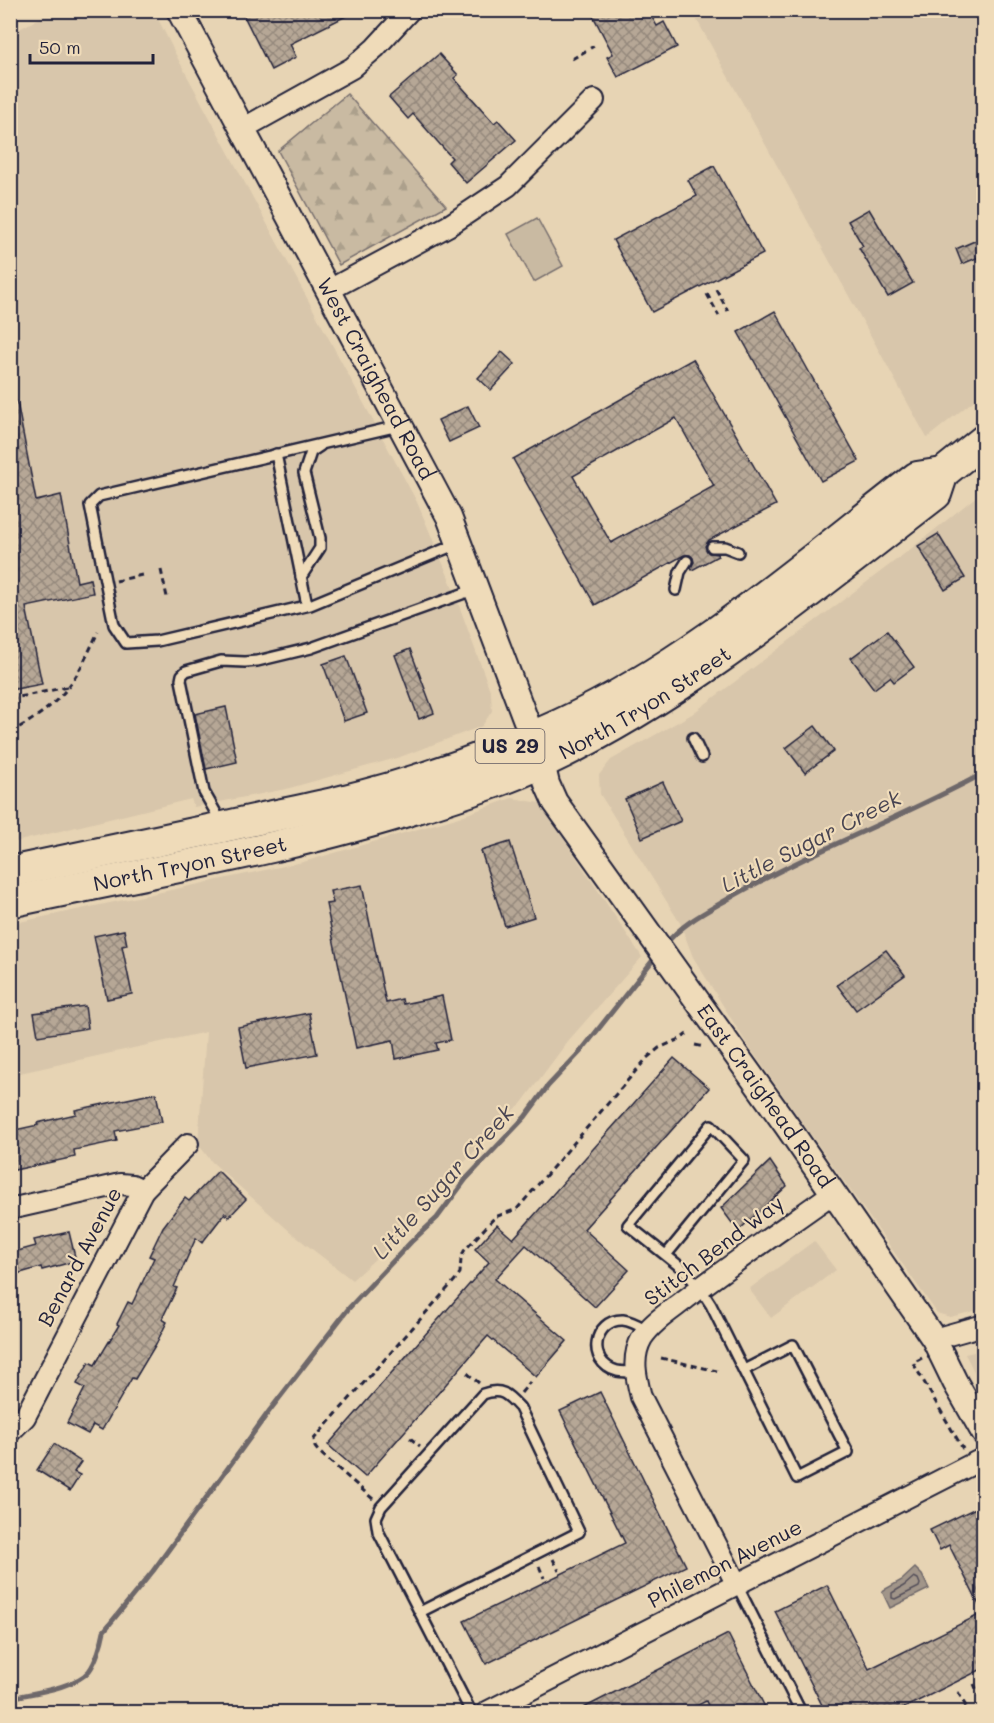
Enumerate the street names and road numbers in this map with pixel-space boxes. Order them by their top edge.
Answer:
street label: West Craighead Road [312,272,442,484]
street label: North Tryon Street [554,639,736,765]
road number: US 29 [476,729,544,763]
street label: North Tryon Street [91,829,289,896]
street label: East Craighead Road [692,998,840,1192]
street label: Benard Avenue [31,1182,127,1331]
street label: Stitch Bend Way [638,1189,788,1311]
street label: Philemon Avenue [643,1512,806,1613]

